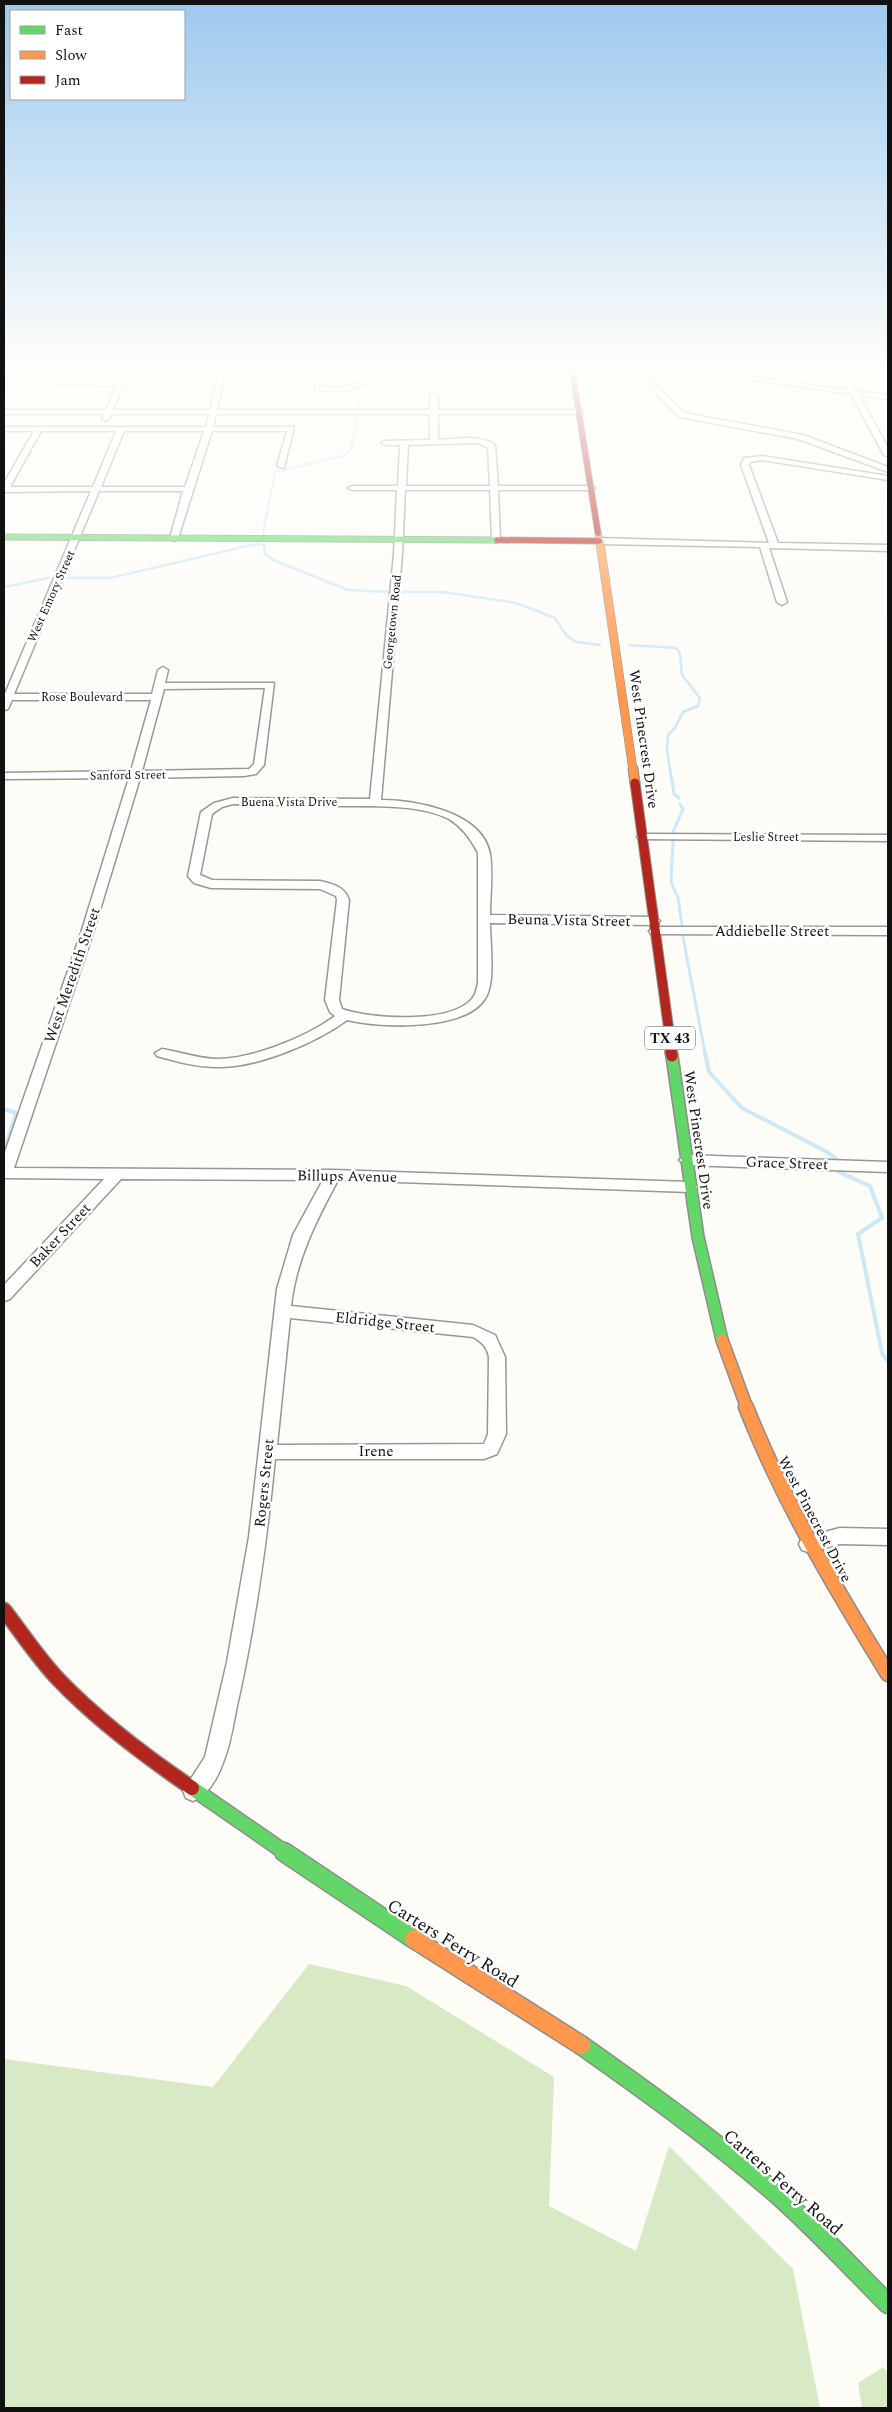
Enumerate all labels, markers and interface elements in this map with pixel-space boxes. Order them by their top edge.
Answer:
legend [10,10,185,100]
text: Fast [55,19,83,42]
text: Slow [55,44,87,67]
text: Jam [55,69,81,92]
street label: West Emory Street [23,547,80,645]
street label: Georgetown Road [378,573,407,670]
street label: West Pinecrest Drive [622,668,665,810]
street label: Rose Boulevard [41,688,123,707]
street label: Sanford Street [90,765,166,786]
street label: Buena Vista Drive [241,793,337,812]
street label: Leslie Street [733,828,799,847]
street label: West Meredith Street [38,904,106,1046]
street label: Beuna Vista Street [507,908,631,933]
street label: Addiebelle Street [715,920,829,943]
road number: TX 43 [645,1026,695,1050]
street label: West Pinecrest Drive [677,1069,720,1211]
street label: Grace Street [745,1151,829,1176]
street label: Billups Avenue [297,1164,397,1189]
street label: Baker Street [24,1198,97,1273]
street label: Eldridge Street [334,1306,436,1339]
street label: Rogers Street [248,1438,281,1528]
street label: Irene [358,1440,394,1463]
street label: West Pinecrest Drive [772,1452,858,1586]
street label: Carters Ferry Road [382,1892,524,1995]
street label: Carters Ferry Road [717,2123,848,2242]

